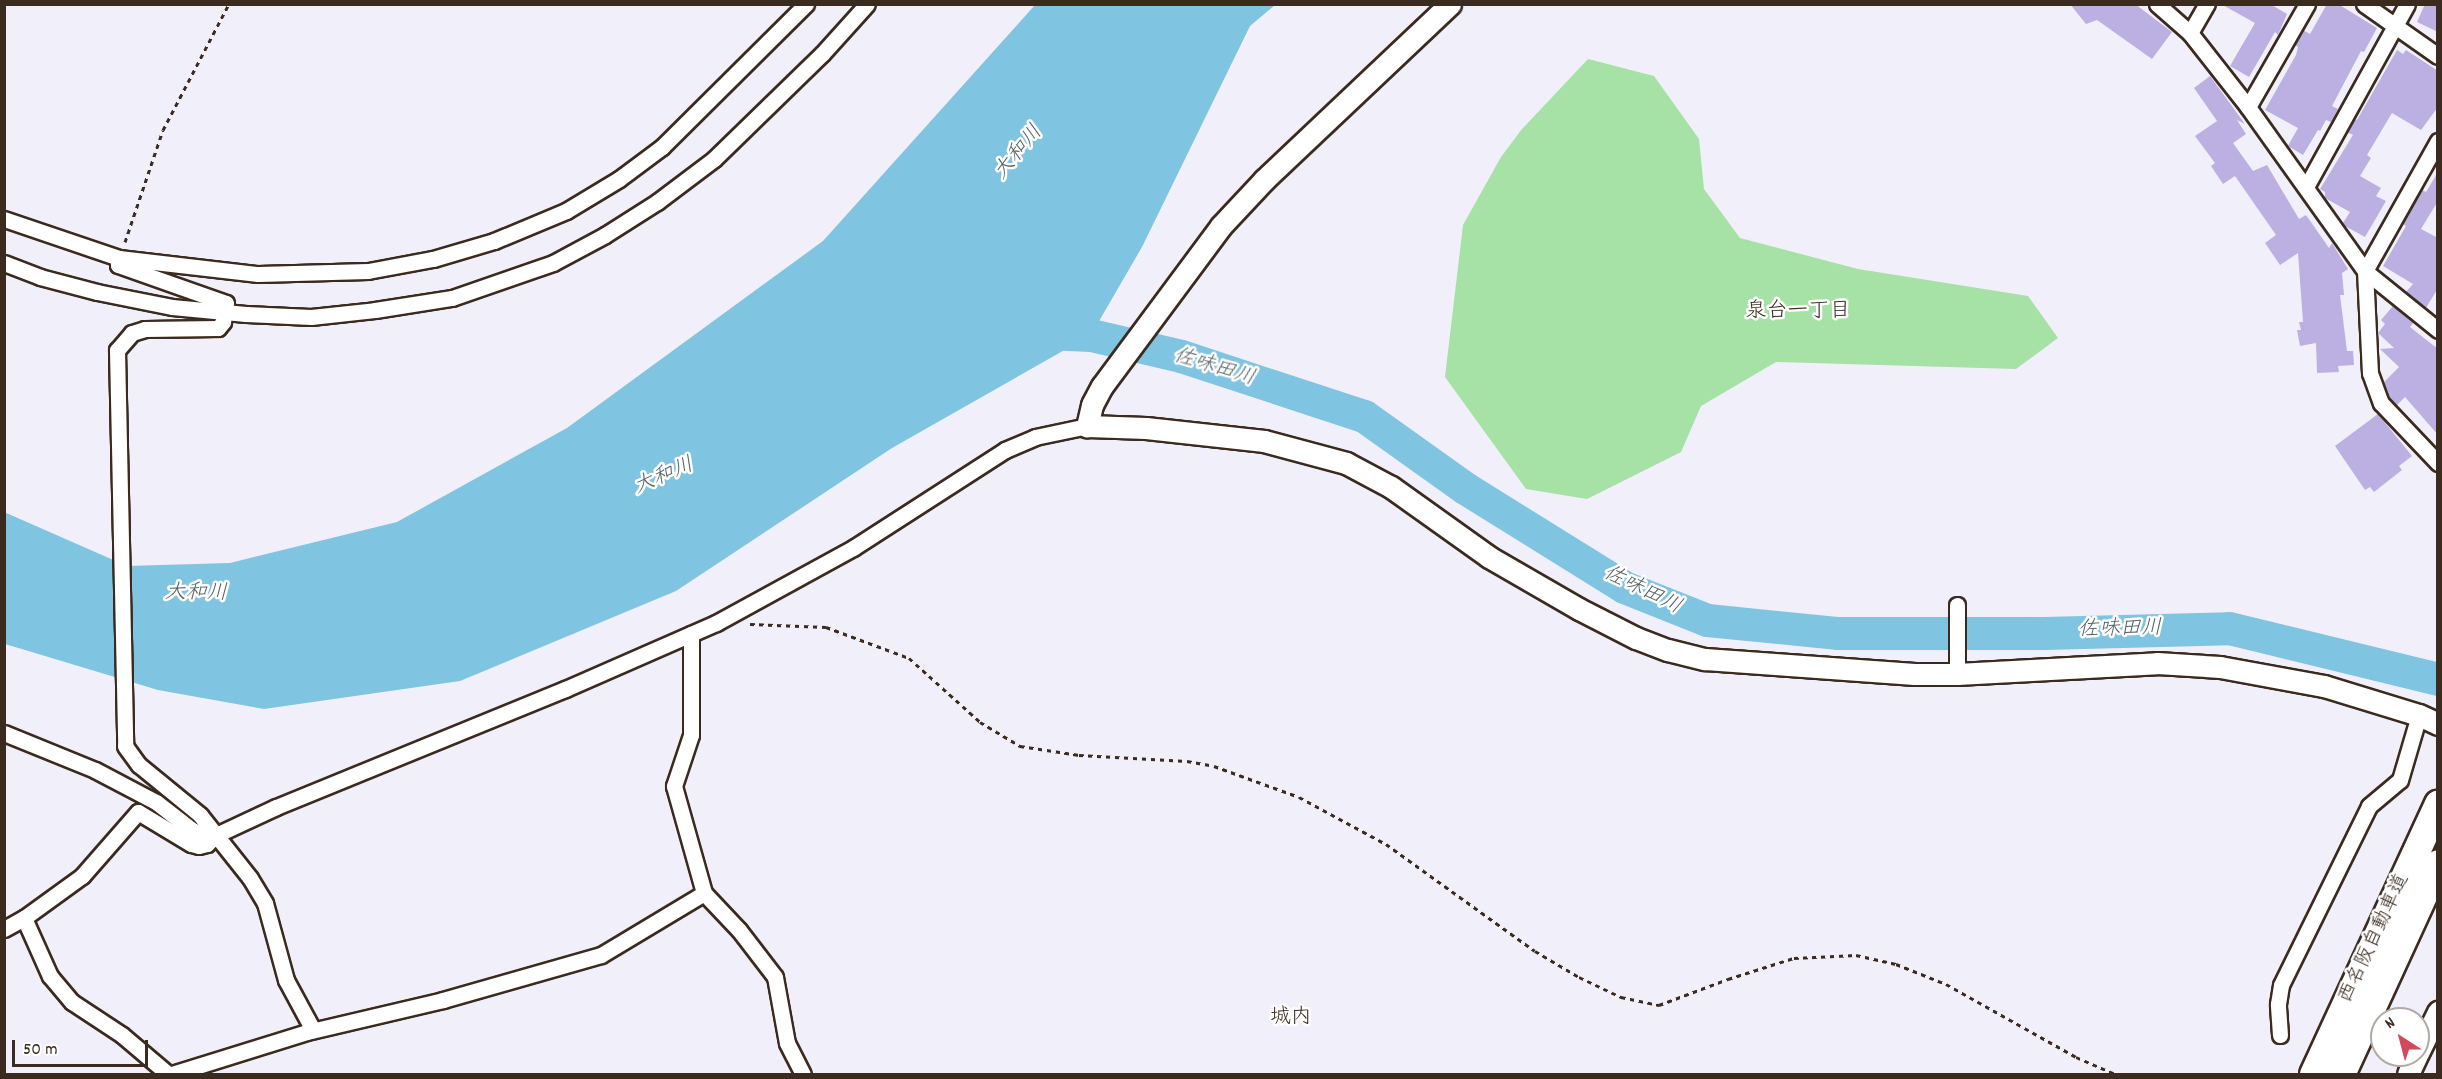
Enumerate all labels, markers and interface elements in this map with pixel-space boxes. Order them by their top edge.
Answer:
water label: 大和川 [989,121,1049,185]
district label: 泉台一丁目 [1746,299,1850,325]
water label: 佐味田川 [1170,344,1258,392]
water label: 大和川 [630,453,698,501]
water label: 佐味田川 [1599,561,1685,621]
water label: 大和川 [164,581,228,607]
water label: 佐味田川 [2078,617,2162,643]
street label: 西名阪自動車道 [2335,870,2415,1008]
district label: 城内 [1270,1005,1312,1031]
north arrow [2370,1007,2430,1067]
text: N [2380,1012,2400,1035]
scale bar [15,1028,152,1066]
text: 50 m [23,1038,58,1063]

